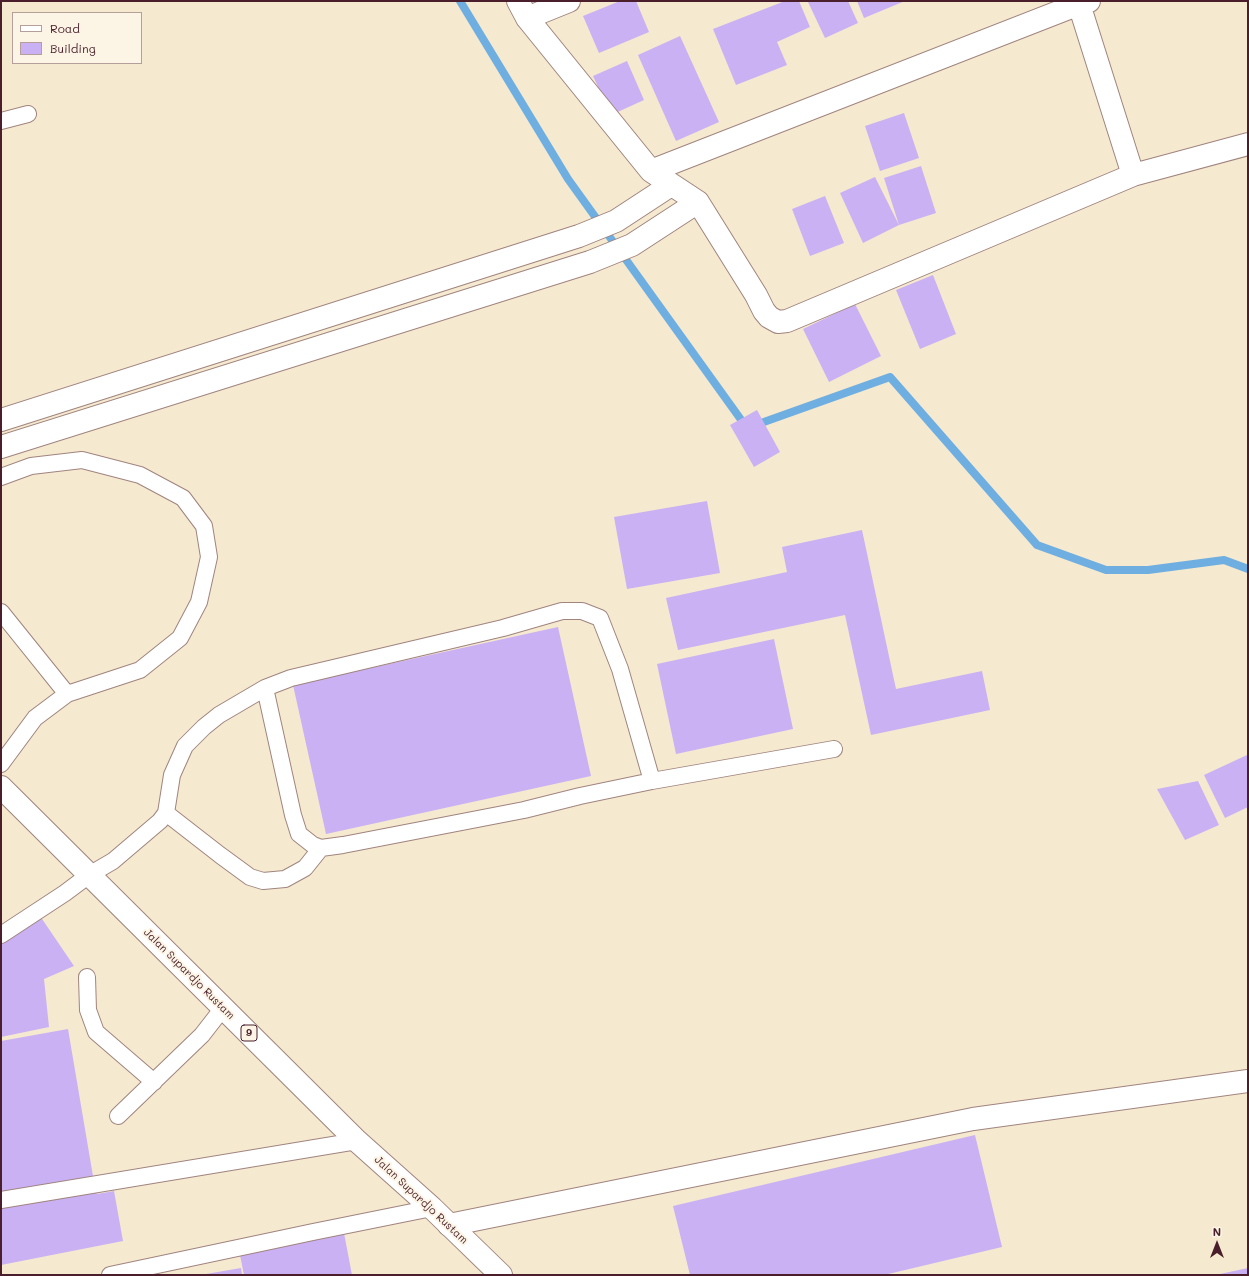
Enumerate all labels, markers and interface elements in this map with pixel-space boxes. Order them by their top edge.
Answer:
legend [12,12,142,64]
text: Road [50,20,80,36]
text: Building [50,40,96,56]
street label: Jalan Supardjo Rustam [141,926,237,1022]
road number: 9 [241,1025,257,1041]
street label: Jalan Supardjo Rustam [371,1153,471,1247]
north arrow [1197,1224,1237,1264]
text: N [1213,1224,1221,1239]

